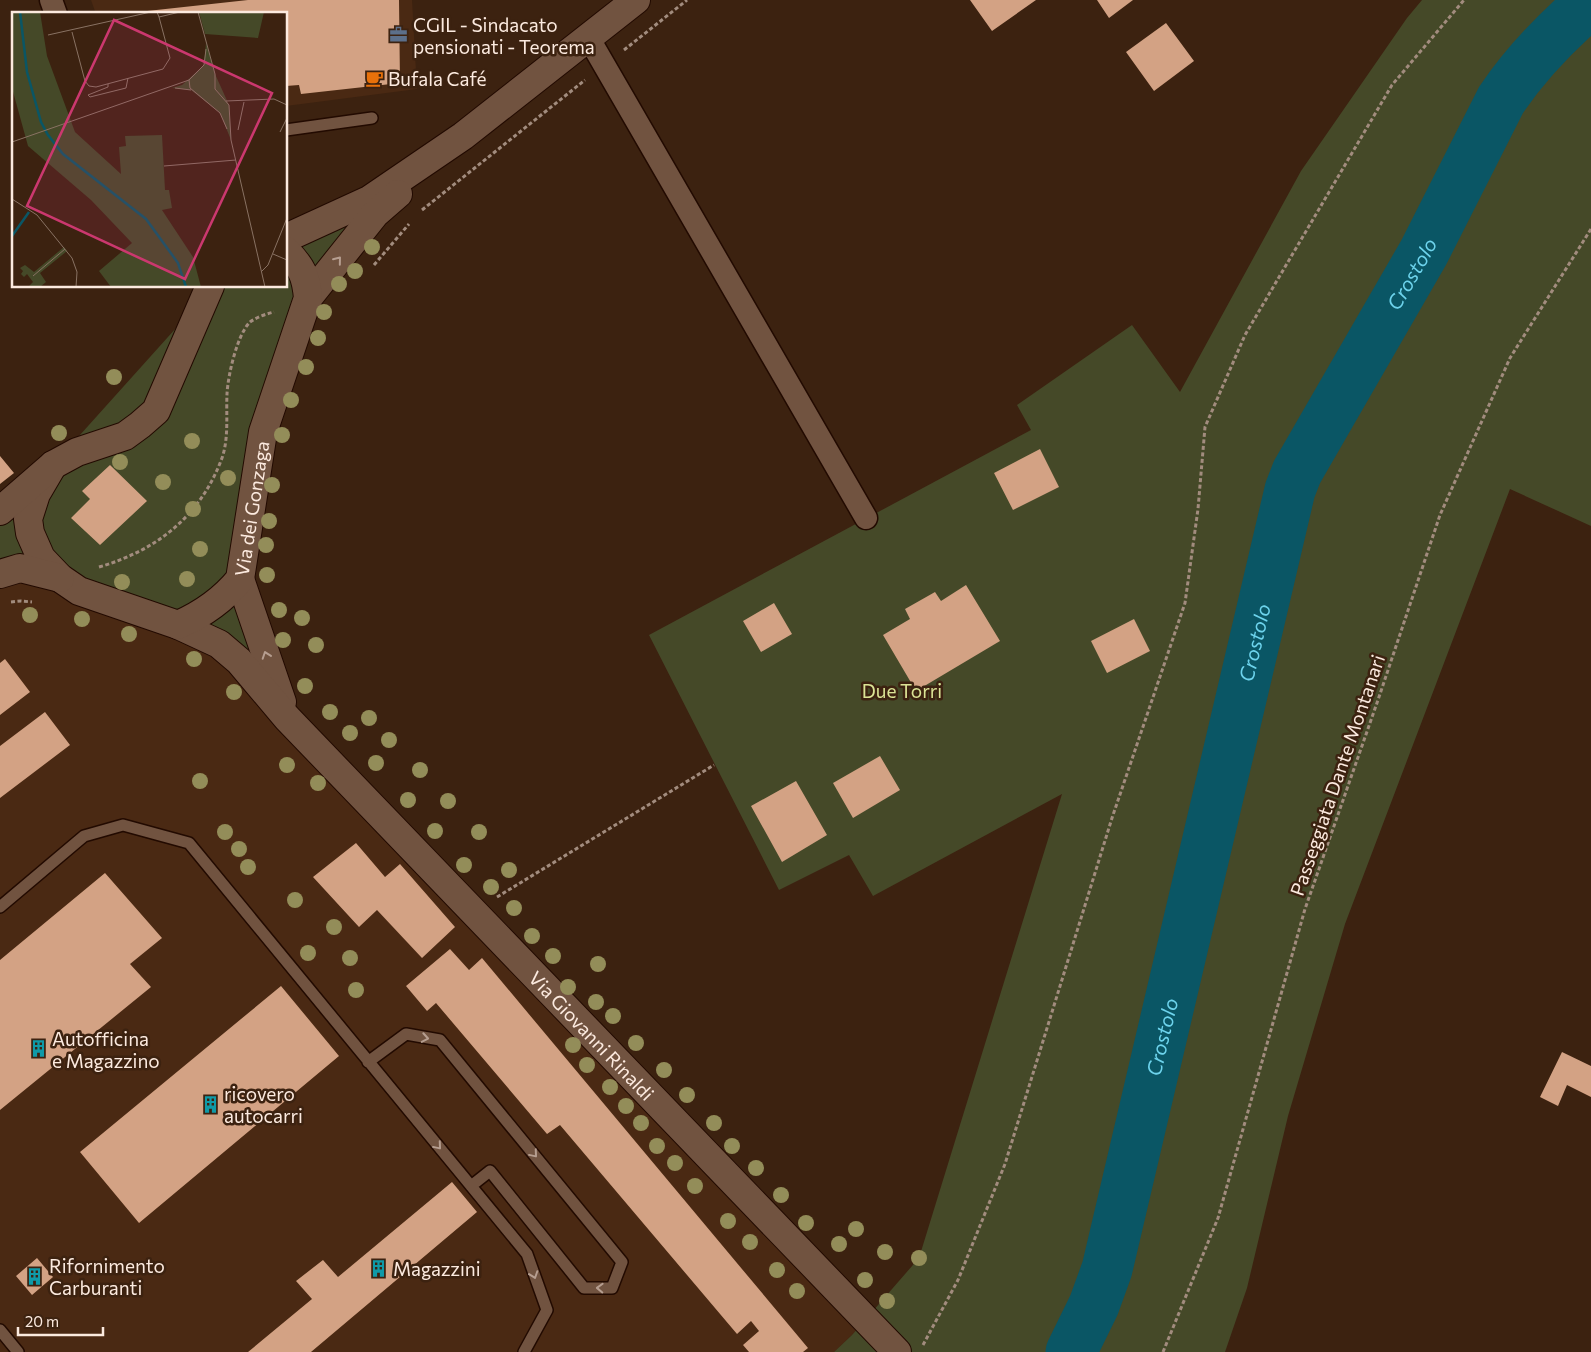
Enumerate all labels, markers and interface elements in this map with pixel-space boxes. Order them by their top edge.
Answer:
inset map [12,12,288,288]
place label: CGIL - Sindacato pensionati - Teorema [413,13,595,58]
office icon: CGIL - Sindacato pensionati - Teorema [389,25,409,45]
place label: Bufala Café [388,67,487,90]
cafe icon: Bufala Café [364,68,384,88]
water label: Crostolo [1381,234,1441,314]
one-way arrow [333,257,342,266]
street label: Via dei Gonzaga [229,439,273,578]
water label: Crostolo [1233,601,1275,684]
one-way arrow [262,651,272,660]
street label: Passeggiata Dante Montanari [1285,651,1389,899]
park label: Due Torri [862,679,942,702]
street label: Via Giovanni Rinaldi [525,966,659,1104]
water label: Crostolo [1141,996,1182,1078]
place label: Autofficina e Magazzino [52,1027,160,1072]
one-way arrow [421,1032,430,1042]
building icon: Autofficina e Magazzino [28,1039,48,1059]
place label: ricovero autocarri [224,1082,303,1127]
building icon: ricovero autocarri [200,1094,220,1114]
one-way arrow [432,1140,440,1149]
one-way arrow [528,1148,536,1157]
place label: Rifornimento Carburanti [49,1254,165,1299]
place label: Magazzini [393,1257,481,1280]
building icon: Magazzini [369,1258,389,1278]
building icon: Rifornimento Carburanti [25,1266,45,1286]
one-way arrow [529,1271,539,1279]
one-way arrow [596,1283,604,1293]
scale bar [18,1304,102,1336]
text: 20 m [25,1312,59,1330]

